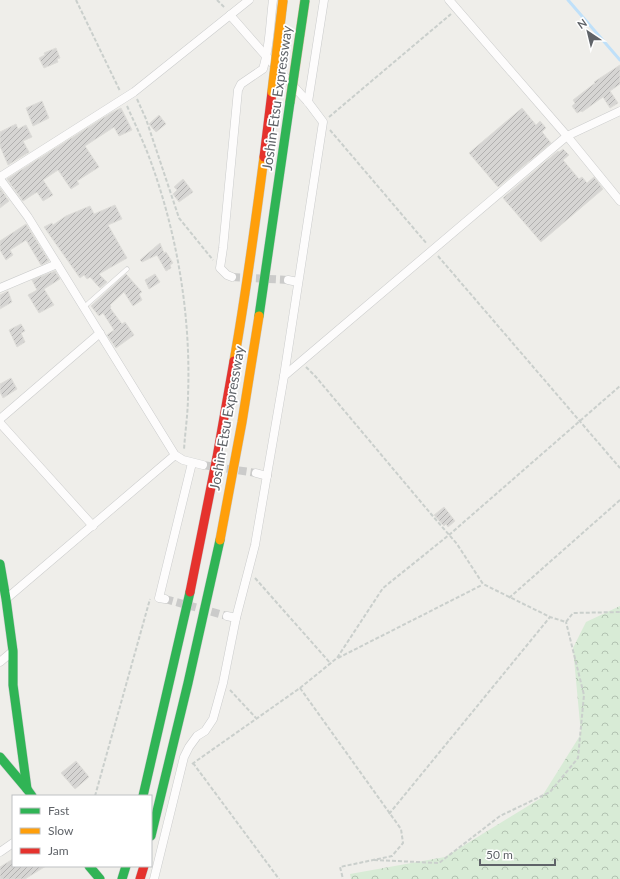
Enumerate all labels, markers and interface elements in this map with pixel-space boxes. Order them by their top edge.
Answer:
north arrow [568,12,608,52]
text: N [575,16,589,31]
street label: Joshin-Etsu Expressway [258,24,295,172]
street label: Joshin-Etsu Expressway [205,344,248,491]
legend [12,795,152,867]
text: Fast [48,803,70,818]
text: Slow [48,823,74,838]
scale bar [480,841,555,867]
text: Jam [48,843,69,858]
text: 50 m [486,847,513,862]

